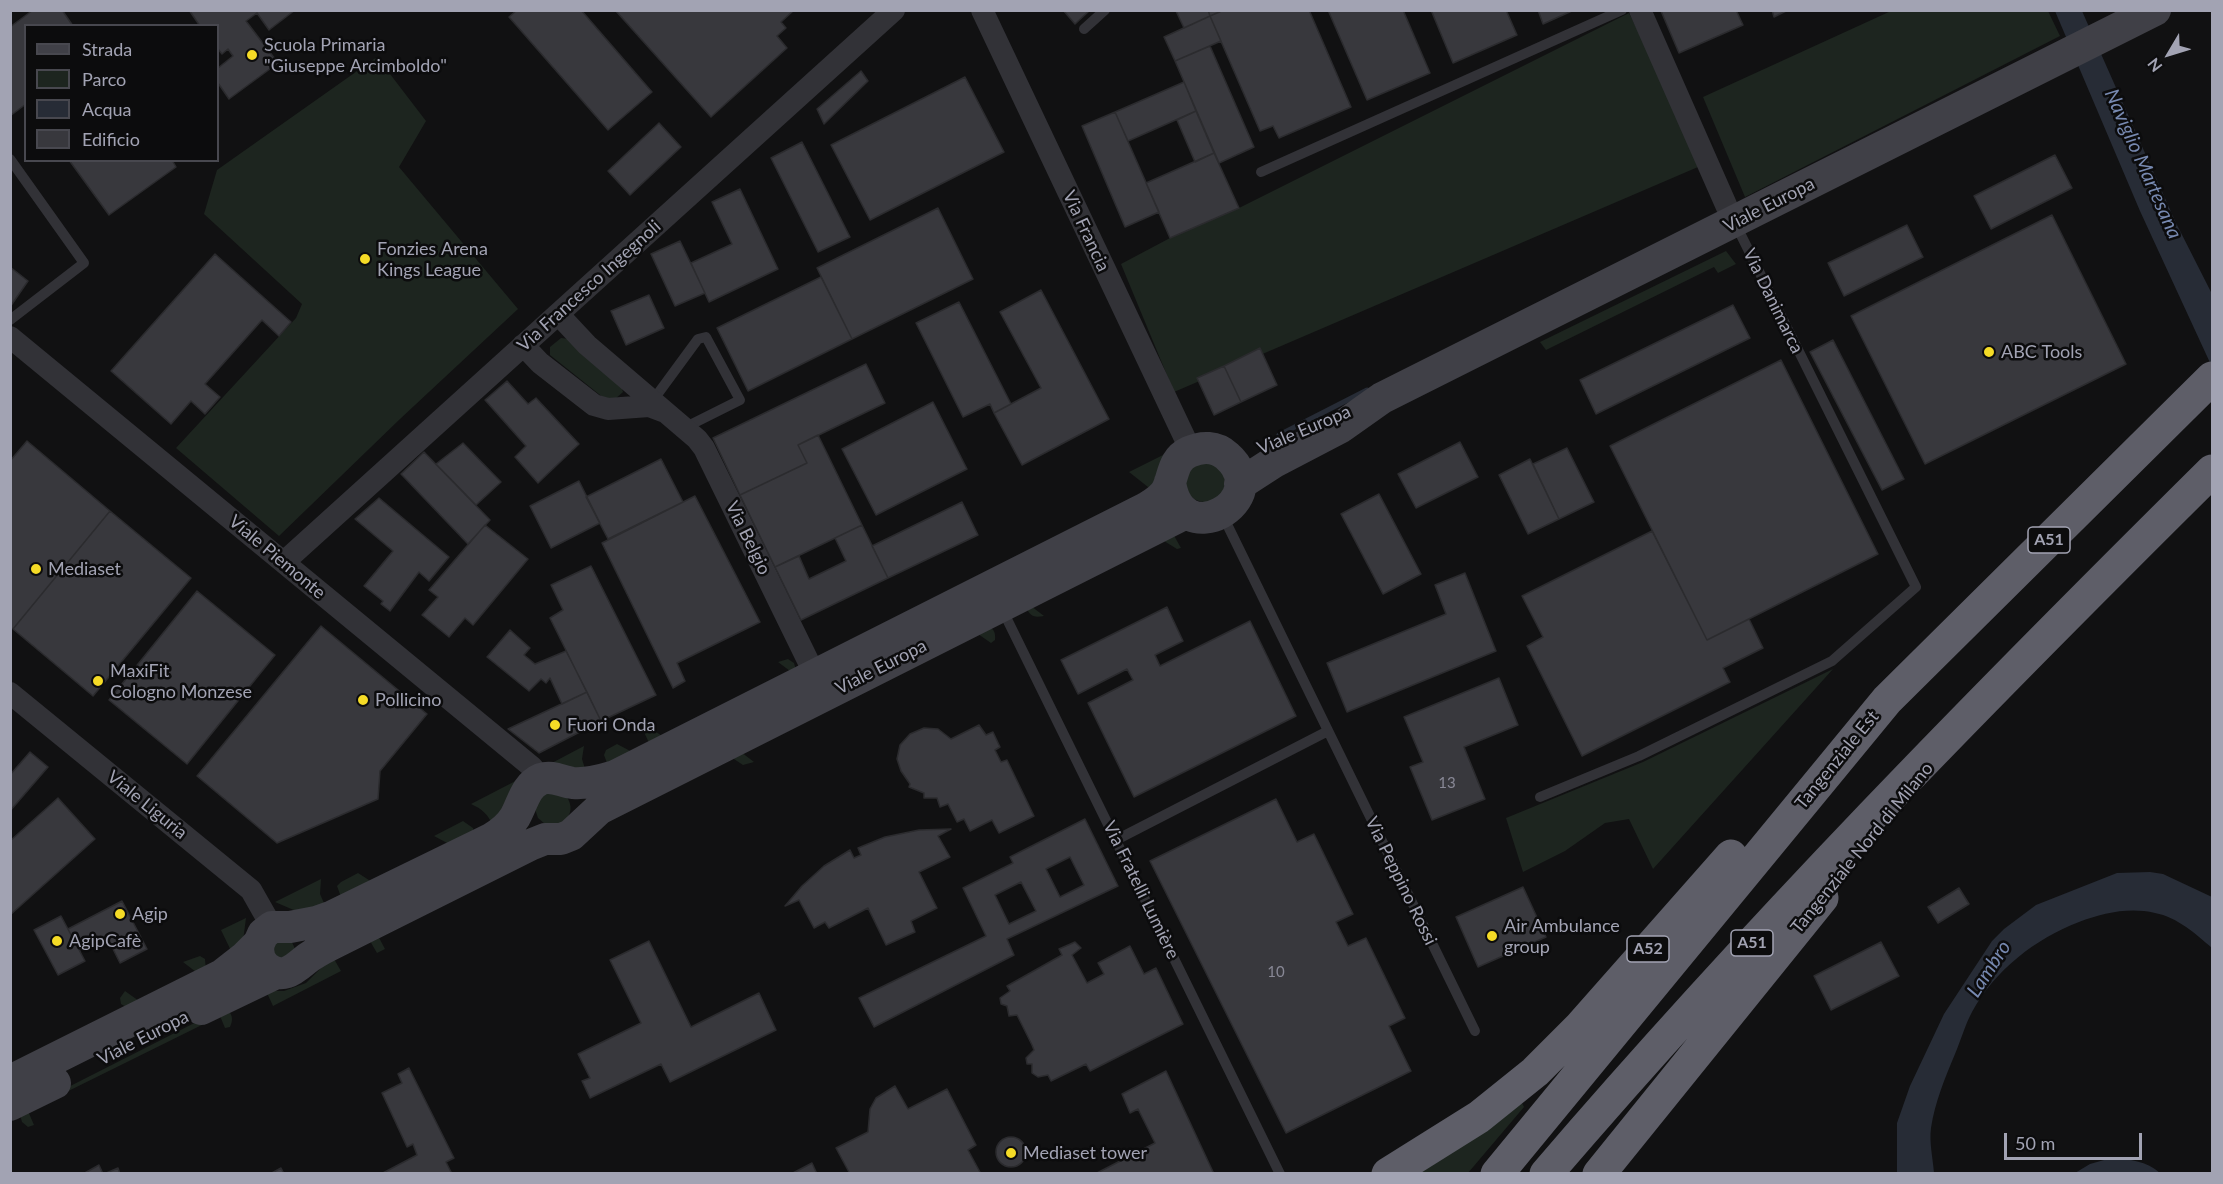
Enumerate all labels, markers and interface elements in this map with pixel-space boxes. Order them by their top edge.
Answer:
legend [24,24,219,162]
north arrow [2139,24,2199,84]
place label: Scuola Primaria "Giuseppe Arcimboldo" [264,34,447,76]
text: Strada [82,38,132,60]
marker: Scuola Primaria "Giuseppe Arcimboldo" [245,48,259,62]
text: N [2143,55,2166,76]
text: Parco [82,68,126,90]
water label: Naviglio Martesana [2099,85,2187,243]
text: Acqua [82,98,131,120]
text: Edificio [82,128,140,150]
street label: Viale Europa [1720,173,1818,237]
street label: Via Francia [1058,187,1114,275]
street label: Via Francesco Ingegnoli [513,216,665,356]
place label: Fonzies Arena Kings League [377,238,488,280]
street label: Via Danimarca [1738,245,1808,357]
marker: Fonzies Arena Kings League [358,252,372,266]
place label: ABC Tools [2001,341,2082,363]
marker: ABC Tools [1982,345,1996,359]
street label: Viale Europa [1254,401,1354,459]
street label: Via Belgio [721,498,775,578]
street label: Viale Piemonte [224,510,330,604]
road number: A51 [2028,527,2070,553]
place label: Mediaset [48,558,121,580]
marker: Mediaset [29,562,43,576]
street label: Viale Europa [832,635,930,699]
place label: MaxiFit Cologno Monzese [110,660,252,702]
marker: MaxiFit Cologno Monzese [91,674,105,688]
place label: Pollicino [375,689,442,711]
marker: Pollicino [356,693,370,707]
street label: Tangenziale Est [1791,706,1883,814]
place label: Fuori Onda [567,714,656,736]
marker: Fuori Onda [548,718,562,732]
street label: Tangenziale Nord di Milano [1786,758,1938,938]
street label: Viale Liguria [103,766,191,844]
house number: 13 [1438,774,1456,792]
street label: Via Peppino Rossi [1361,813,1441,949]
street label: Via Fratelli Lumière [1098,817,1184,963]
place label: Agip [132,903,168,925]
marker: Agip [113,907,127,921]
place label: Air Ambulance group [1504,915,1620,958]
marker: Air Ambulance group [1485,929,1499,943]
place label: AgipCafè [69,930,141,952]
road number: A51 [1731,930,1773,956]
marker: AgipCafè [50,934,64,948]
road number: A52 [1627,936,1669,962]
water label: Lambro [1962,936,2016,1002]
house number: 10 [1267,963,1285,981]
street label: Viale Europa [94,1006,192,1070]
scale bar [2007,1121,2145,1159]
text: 50 m [2015,1132,2055,1154]
place label: Mediaset tower [1023,1142,1147,1164]
marker: Mediaset tower [1004,1146,1018,1160]

